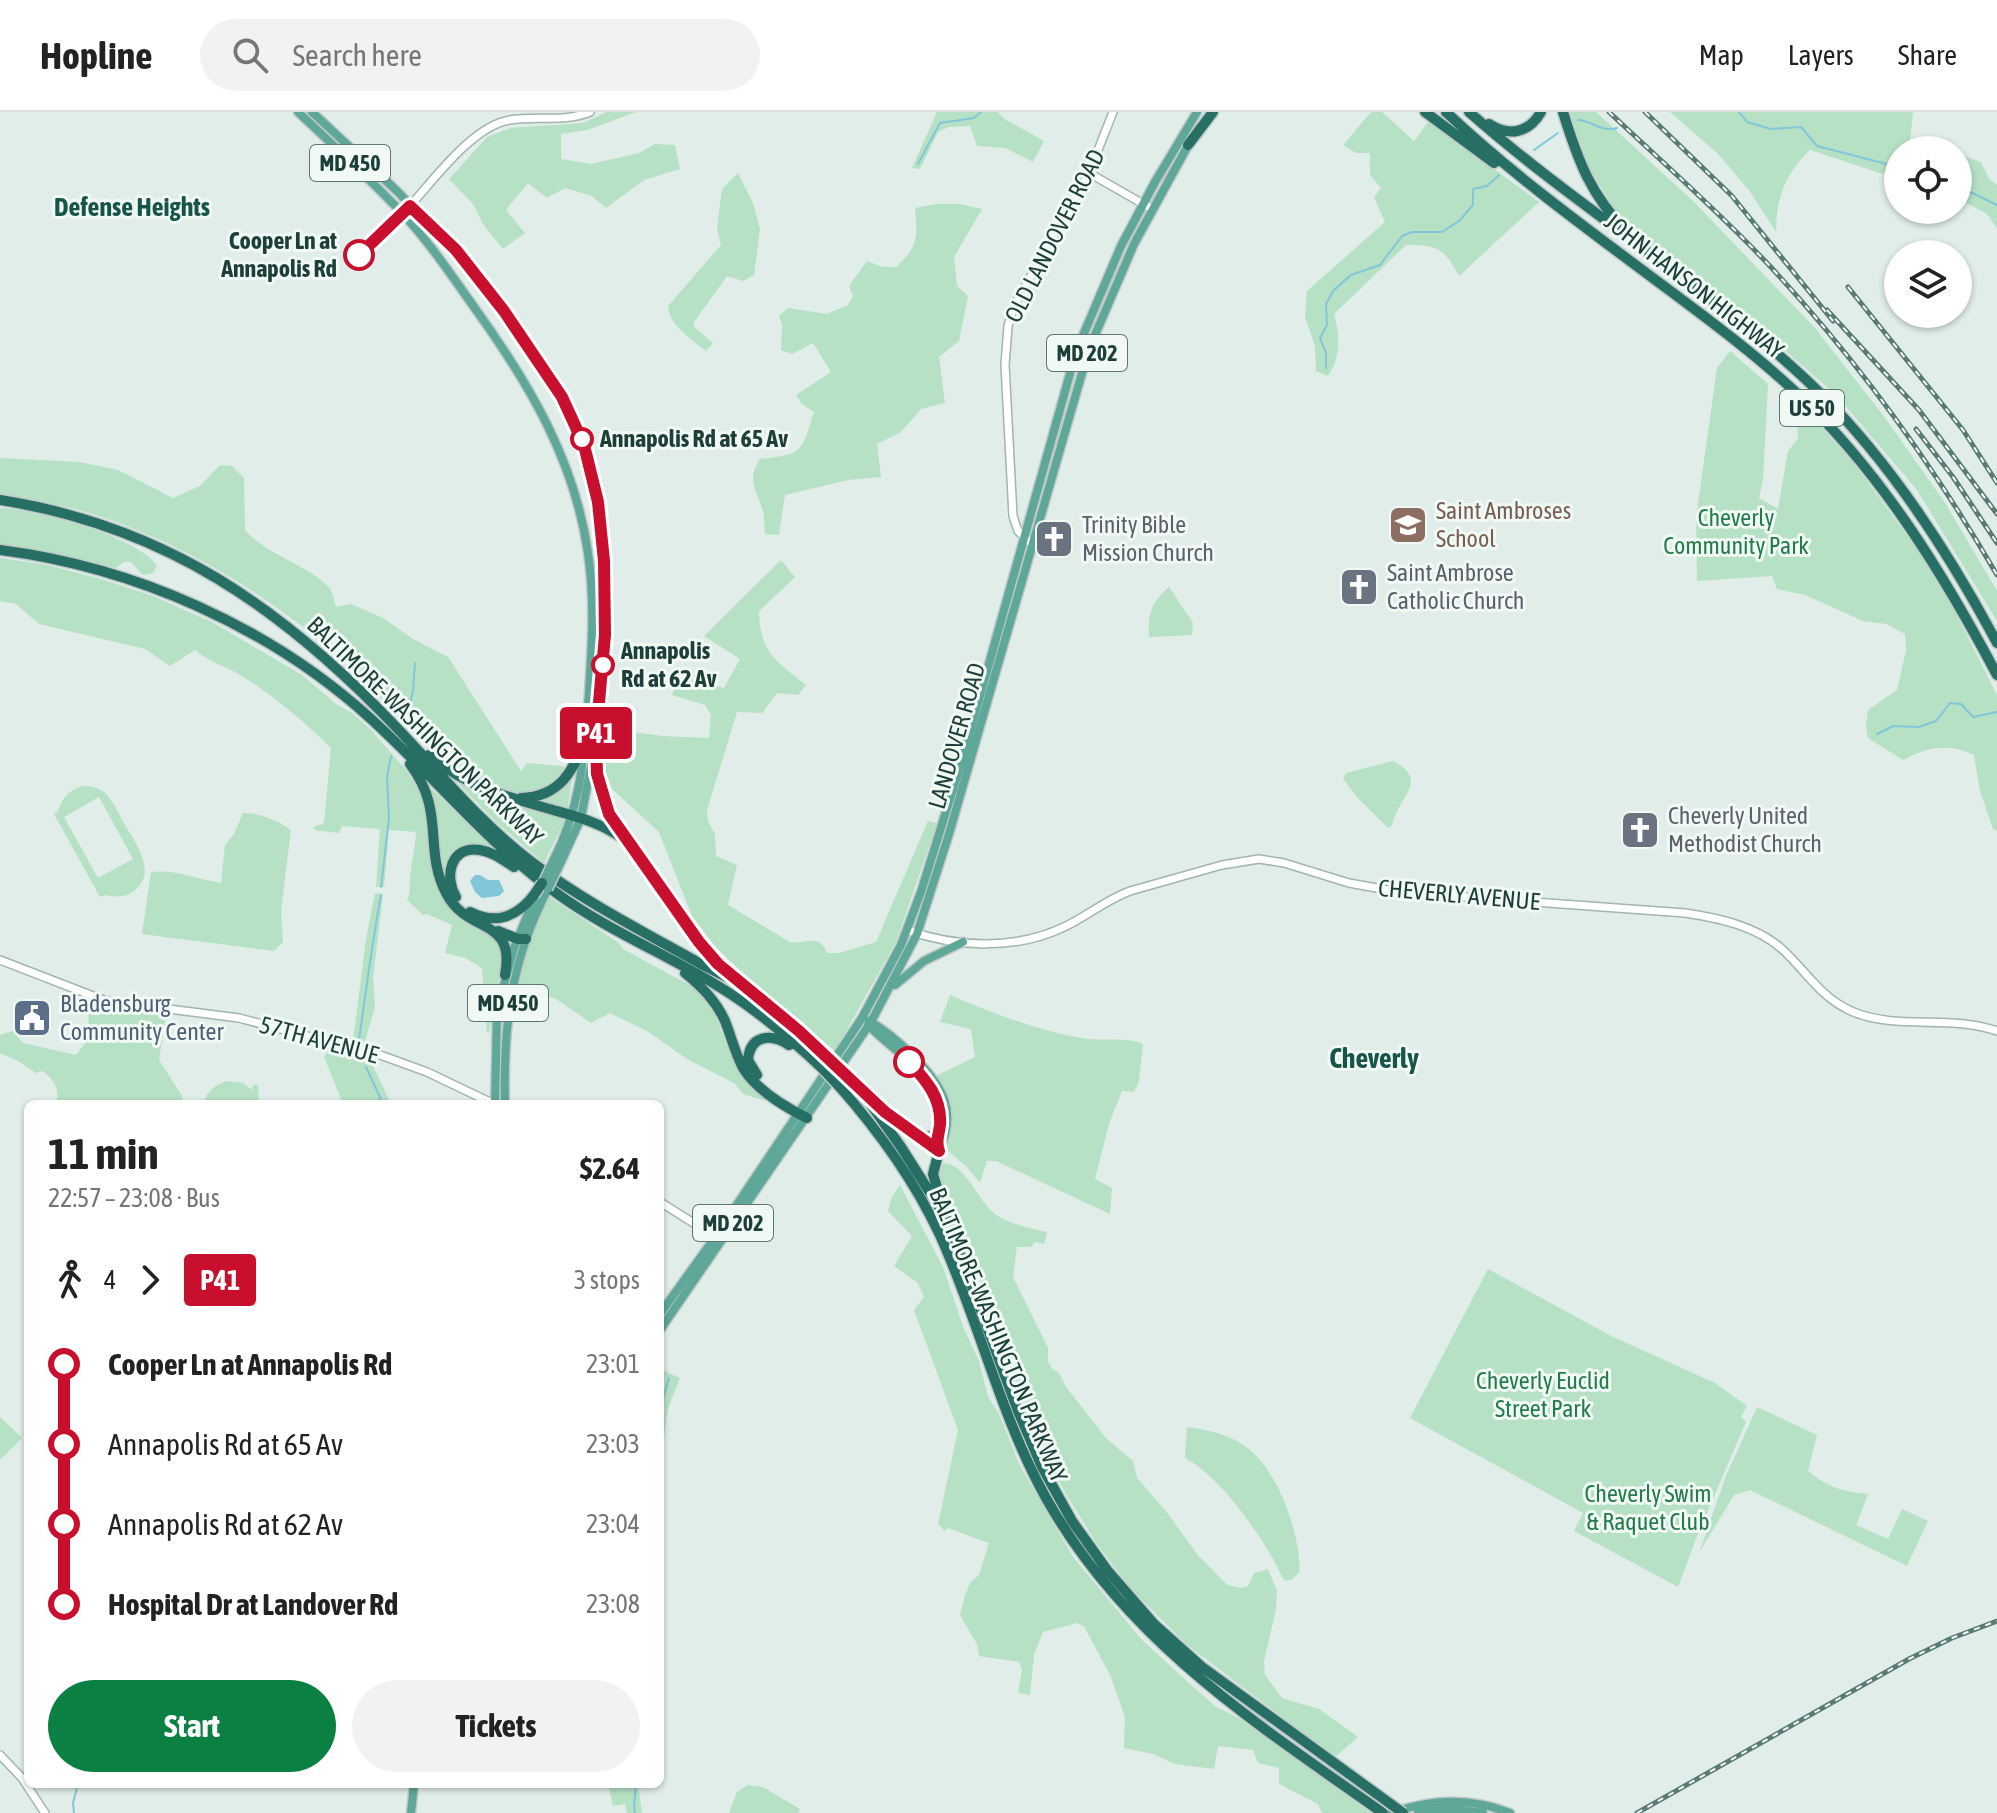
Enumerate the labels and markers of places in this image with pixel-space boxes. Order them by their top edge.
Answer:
place label: Cooper Ln at Annapolis Rd [220,227,337,282]
marker: Cooper Ln at Annapolis Rd [344,240,374,270]
place label: Annapolis Rd at 65 Av [599,425,788,452]
marker: Annapolis Rd at 65 Av [571,428,593,450]
place label: Saint Ambroses School [1436,497,1571,552]
school or university icon: Saint Ambroses School [1387,504,1429,546]
place label: Trinity Bible Mission Church [1082,511,1214,566]
church icon: Trinity Bible Mission Church [1033,518,1075,560]
place label: Saint Ambrose Catholic Church [1387,559,1524,614]
church icon: Saint Ambrose Catholic Church [1338,566,1380,608]
place label: Annapolis Rd at 62 Av [620,637,717,692]
marker: Annapolis Rd at 62 Av [592,654,614,676]
place label: Cheverly United Methodist Church [1668,802,1822,857]
church icon: Cheverly United Methodist Church [1619,809,1661,851]
place label: Bladensburg Community Center [60,990,224,1045]
public building icon: Bladensburg Community Center [11,997,53,1039]
unlabelled marker [894,1047,924,1077]

